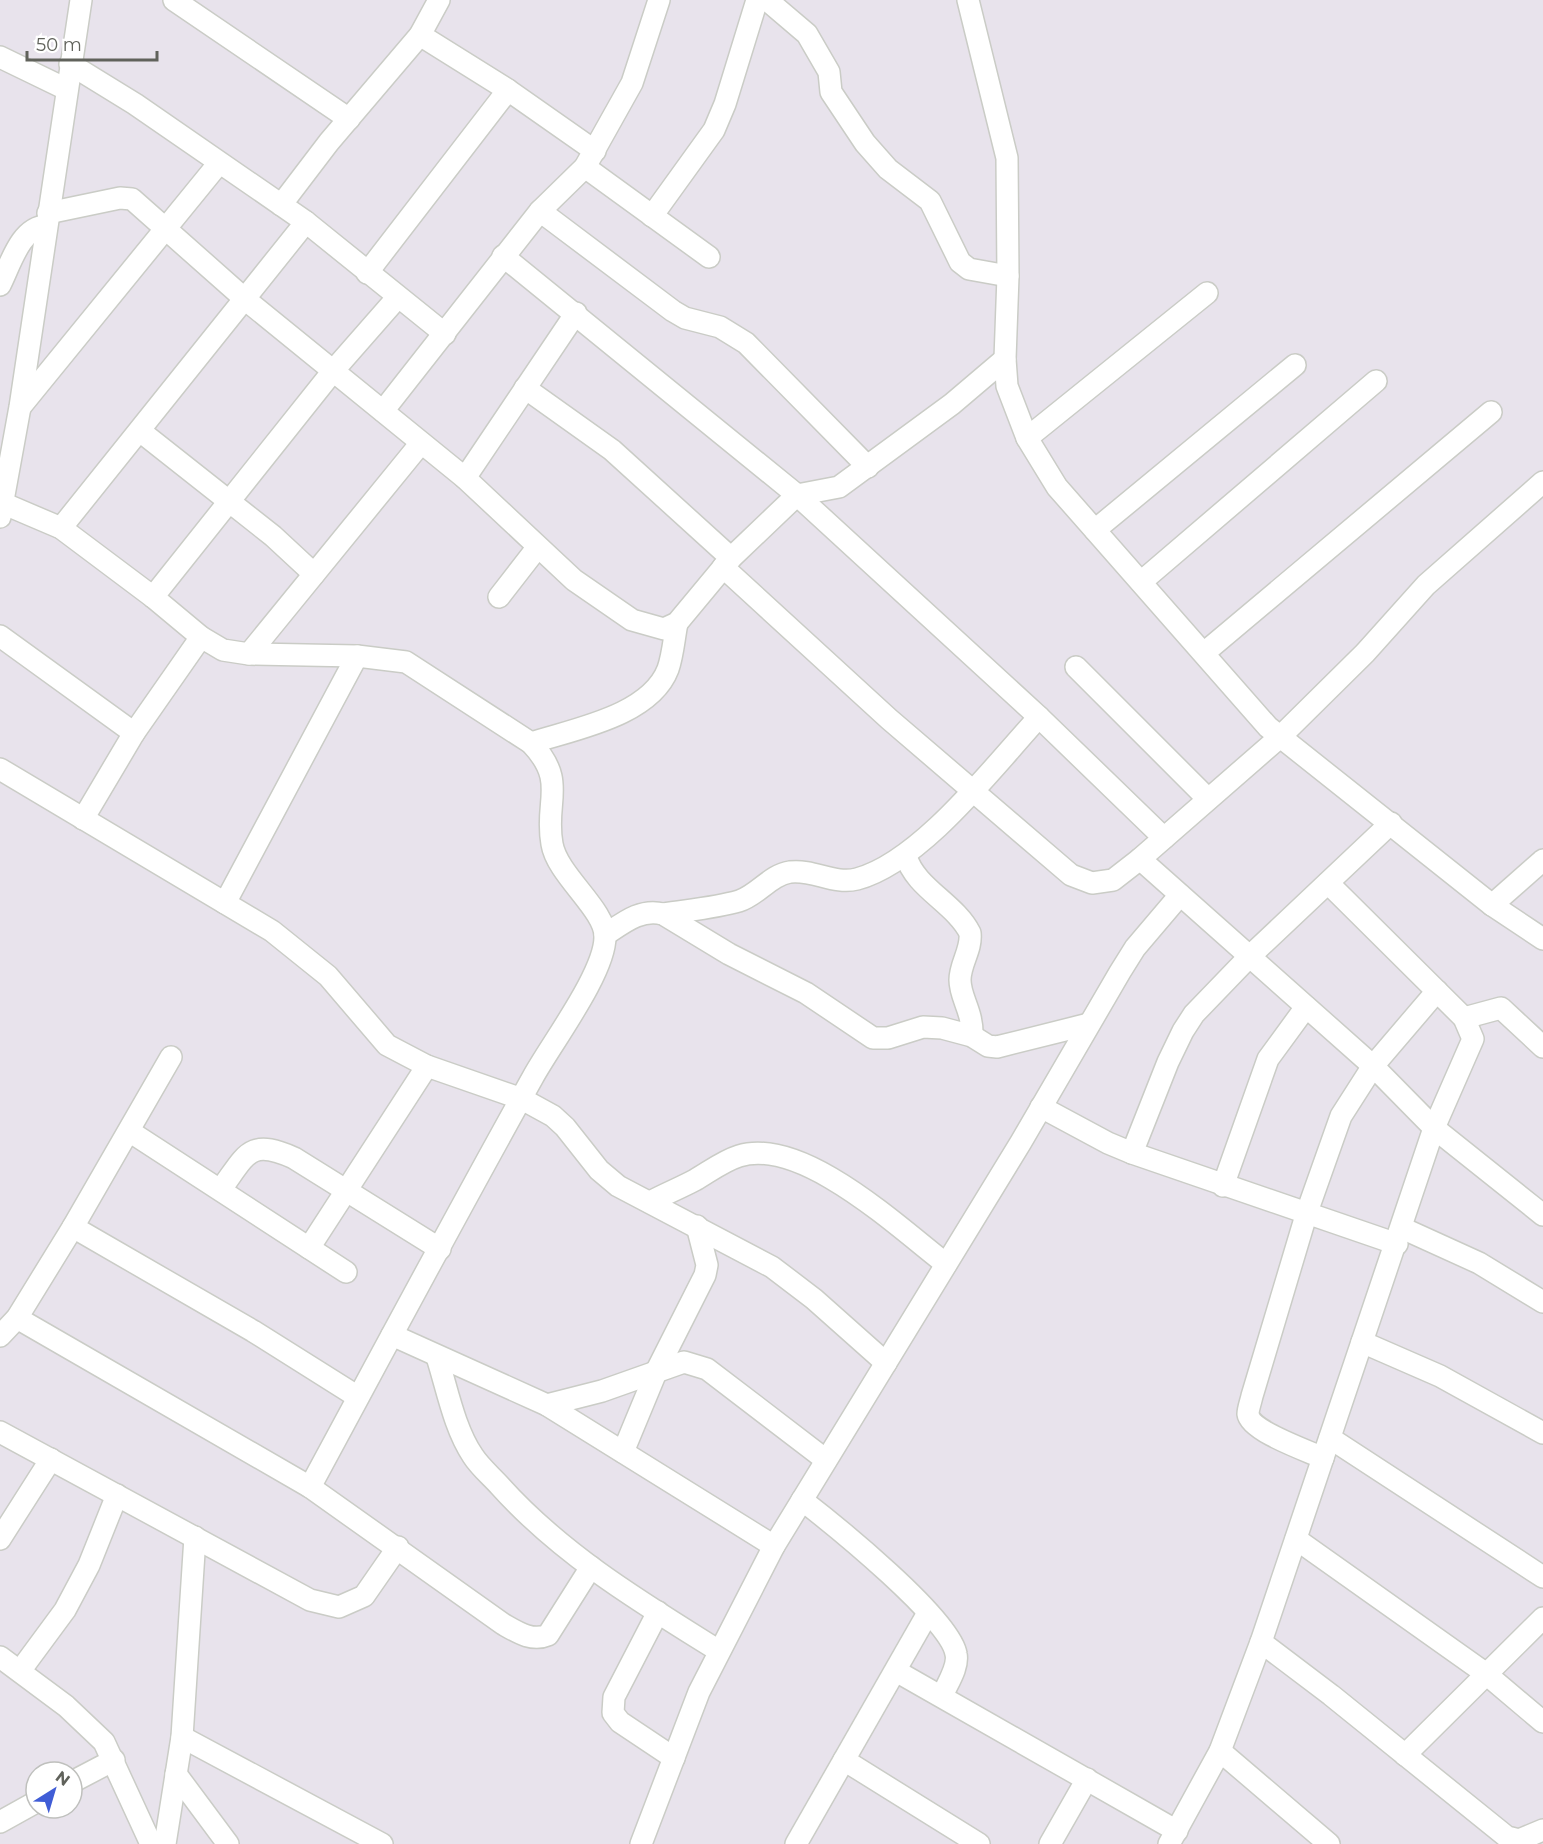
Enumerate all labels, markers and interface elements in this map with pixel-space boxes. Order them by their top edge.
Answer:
scale bar [27,24,158,62]
text: 50 m [36,34,82,56]
north arrow [24,1760,84,1820]
text: N [52,1767,74,1790]

